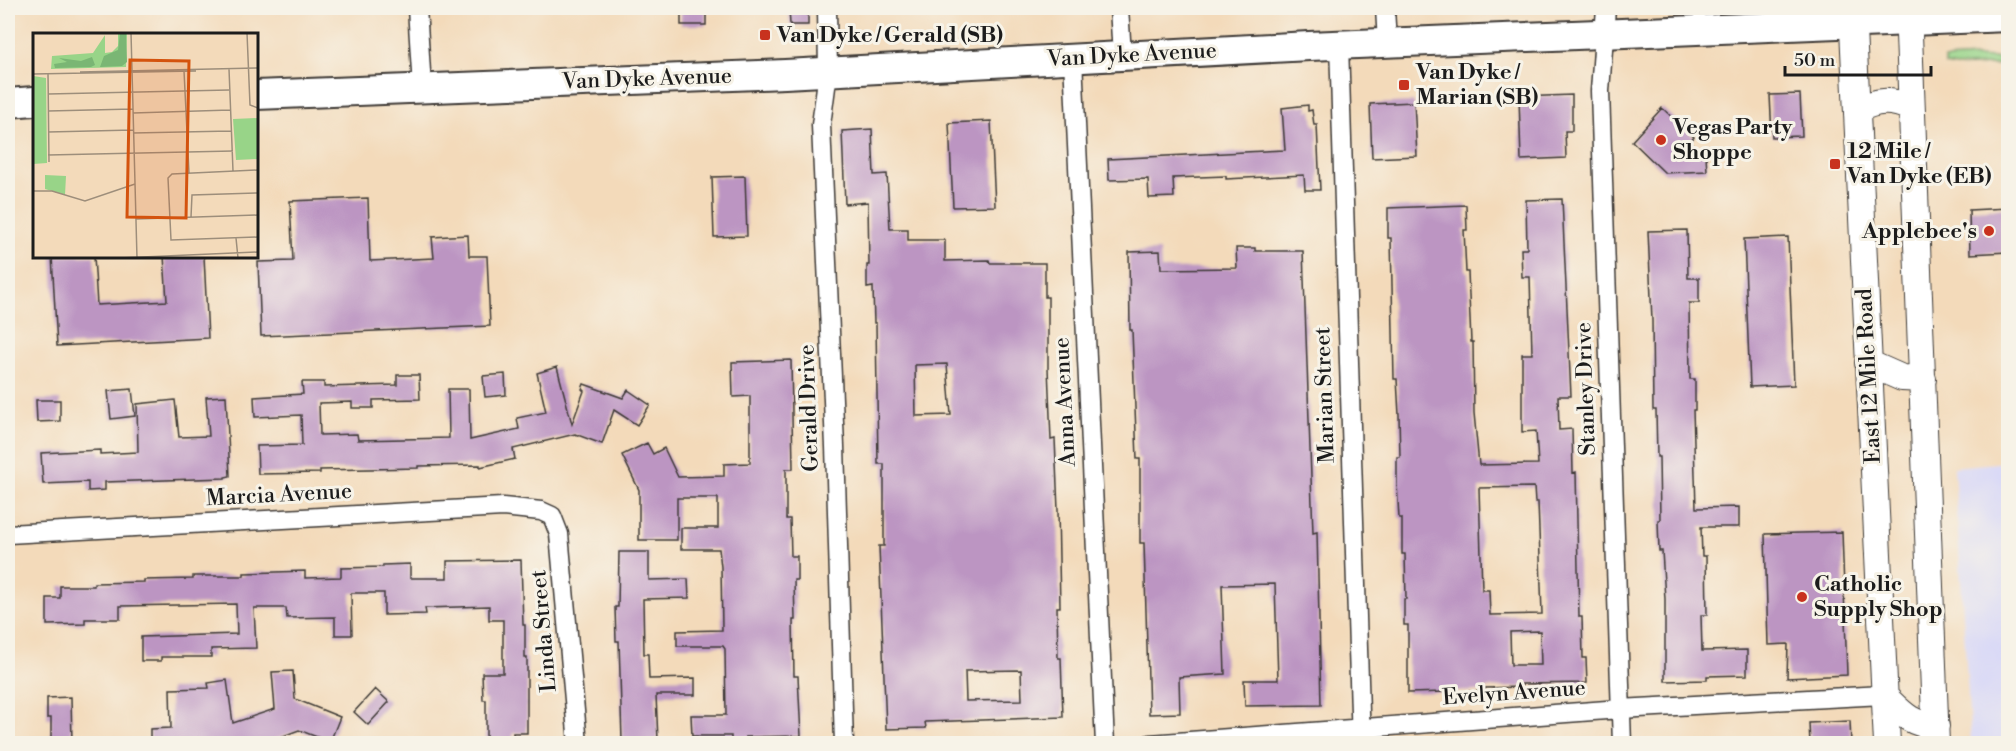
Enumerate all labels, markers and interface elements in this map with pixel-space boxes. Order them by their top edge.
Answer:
place label: Van Dyke / Gerald (SB) [776,22,1003,49]
marker: Van Dyke / Gerald (SB) [758,28,772,42]
inset map [33,33,258,258]
street label: Van Dyke Avenue [1045,37,1218,73]
scale bar [1785,39,1930,77]
text: 50 m [1794,49,1836,72]
place label: Van Dyke / Marian (SB) [1415,59,1539,111]
street label: Van Dyke Avenue [561,63,732,95]
marker: Van Dyke / Marian (SB) [1397,78,1411,92]
place label: Vegas Party Shoppe [1672,114,1793,166]
marker: Vegas Party Shoppe [1654,133,1668,147]
place label: 12 Mile / Van Dyke (EB) [1846,138,1992,190]
marker: 12 Mile / Van Dyke (EB) [1828,157,1842,171]
place label: Applebee's [1861,218,1977,245]
marker: Applebee's [1982,224,1996,238]
street label: East 12 Mile Road [1851,287,1887,464]
street label: Stanley Drive [1570,322,1602,456]
street label: Marian Street [1309,326,1341,464]
street label: Anna Avenue [1048,337,1082,468]
street label: Gerald Drive [793,344,825,472]
street label: Marcia Avenue [205,478,353,512]
street label: Linda Street [525,568,563,693]
place label: Catholic Supply Shop [1814,571,1943,623]
marker: Catholic Supply Shop [1795,590,1809,604]
street label: Evelyn Avenue [1441,675,1587,711]

